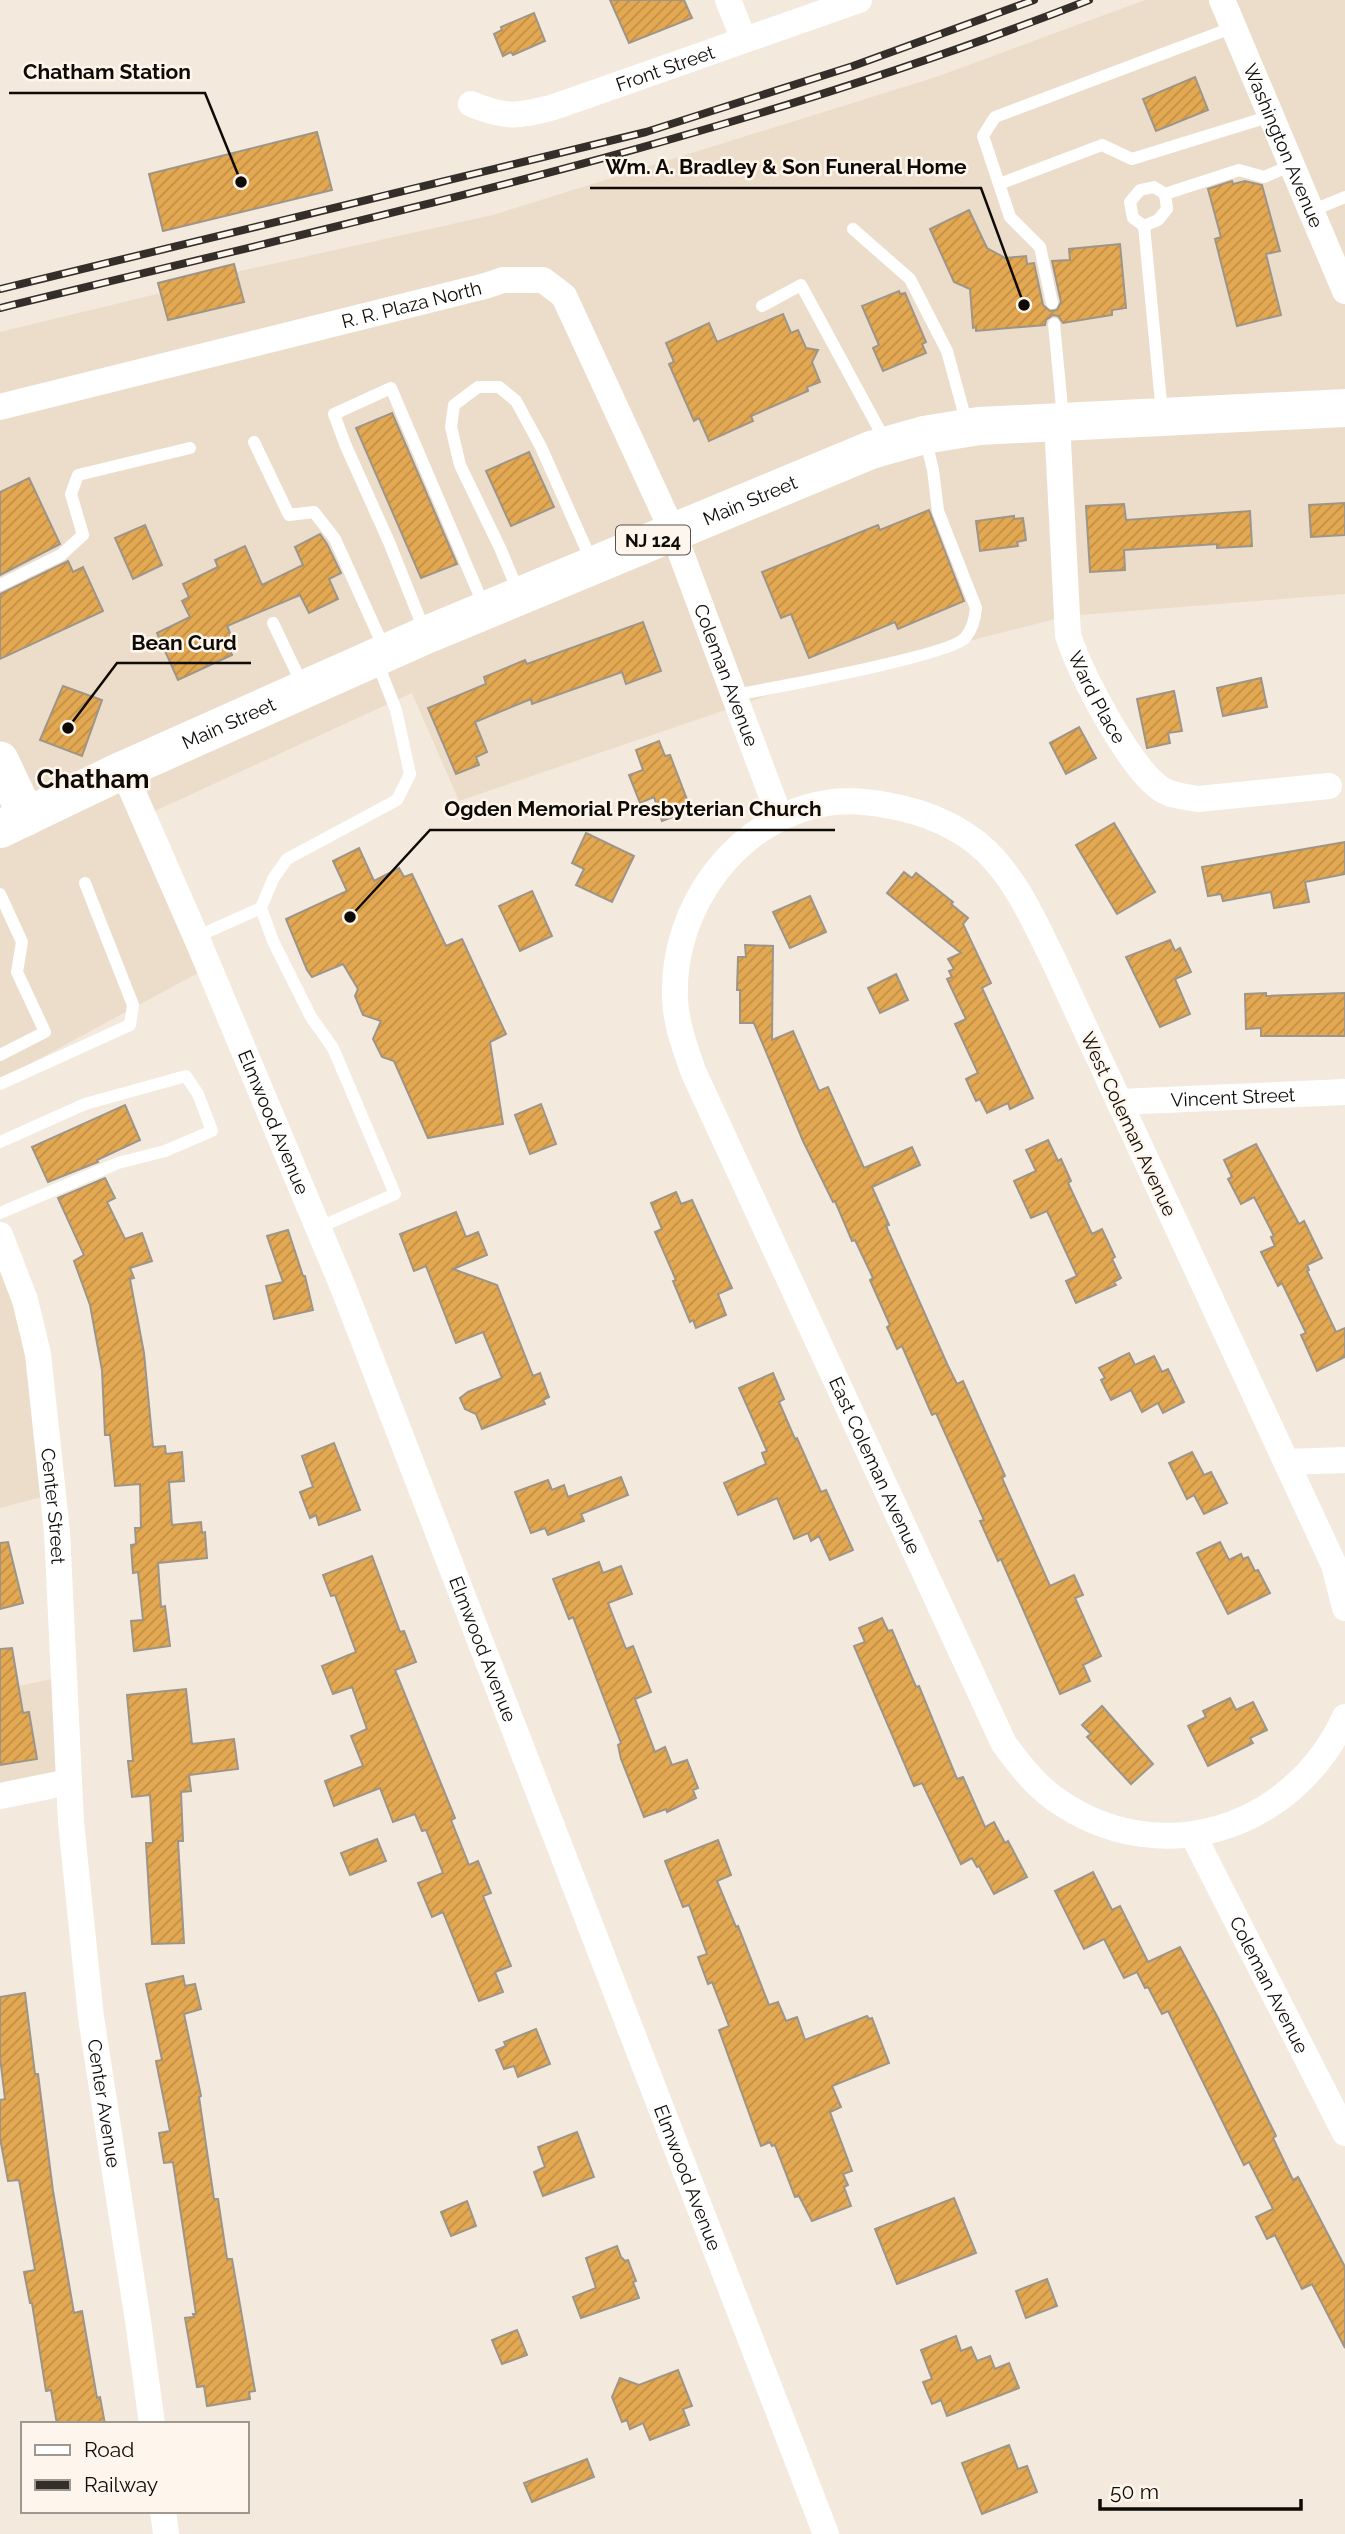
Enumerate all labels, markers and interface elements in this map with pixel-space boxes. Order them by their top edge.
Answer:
street label: Front Street [613,40,718,95]
callout: Chatham Station [9,51,205,93]
text: Chatham Station [23,59,191,84]
street label: Washington Avenue [1239,60,1328,231]
callout: Wm. A. Bradley & Son Funeral Home [590,146,981,188]
text: Wm. A. Bradley & Son Funeral Home [605,154,967,179]
street label: R. R. Plaza North [339,276,484,332]
street label: Main Street [700,471,801,530]
road number: NJ 124 [616,526,690,554]
street label: Coleman Avenue [690,601,763,749]
callout: Bean Curd [117,621,251,663]
text: Bean Curd [131,630,237,655]
street label: Ward Place [1064,648,1131,747]
street label: Main Street [179,692,279,753]
district label: Chatham [36,764,150,794]
callout: Ogden Memorial Presbyterian Church [430,788,835,830]
text: Ogden Memorial Presbyterian Church [444,796,822,821]
street label: West Coleman Avenue [1077,1028,1181,1220]
street label: Elmwood Avenue [234,1047,314,1198]
street label: Vincent Street [1170,1083,1296,1111]
street label: East Coleman Avenue [825,1373,926,1557]
street label: Center Street [37,1447,70,1565]
street label: Elmwood Avenue [445,1573,521,1725]
street label: Coleman Avenue [1225,1913,1313,2057]
street label: Center Avenue [84,2038,125,2169]
street label: Elmwood Avenue [650,2102,726,2254]
legend [21,2422,248,2513]
text: Road [84,2437,134,2462]
scale bar [1100,2468,1301,2512]
text: Railway [84,2472,158,2497]
text: 50 m [1110,2479,1159,2504]

